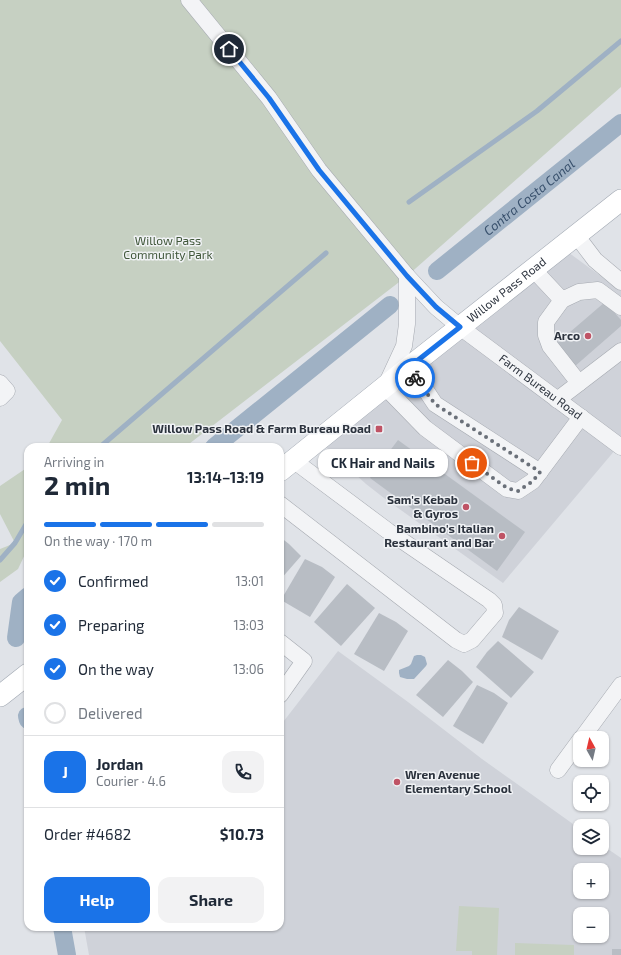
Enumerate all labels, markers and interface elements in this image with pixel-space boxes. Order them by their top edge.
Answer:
pin [212,32,246,66]
icon: home [218,38,240,60]
water label: Contra Costa Canal [480,155,578,239]
park label: Willow Pass Community Park [123,233,213,261]
street label: Willow Pass Road [464,254,548,325]
place label: Arco [554,328,580,342]
marker: Arco [583,331,593,341]
street label: Farm Bureau Road [497,351,585,422]
courier [395,358,435,398]
icon: bike [404,367,426,389]
place label: Willow Pass Road & Farm Bureau Road [152,421,371,435]
marker: Willow Pass Road & Farm Bureau Road [374,424,384,434]
pin [455,446,489,480]
callout: CK Hair and Nails [318,449,448,477]
icon: bag [461,452,483,474]
text: Arriving in [44,454,104,470]
text: CK Hair and Nails [331,455,435,471]
text: 13:14–13:19 [187,468,264,486]
text: 2 min [44,469,110,500]
place label: Sam's Kebab & Gyros [387,492,458,521]
marker: Sam's Kebab & Gyros [461,502,471,512]
place label: Bambino's Italian Restaurant and Bar [384,521,494,549]
marker: Bambino's Italian Restaurant and Bar [497,531,507,541]
text: On the way · 170 m [44,533,152,549]
icon: check [44,570,66,592]
text: Confirmed [78,572,149,590]
text: 13:01 [236,573,264,589]
icon: check [44,614,66,636]
text: Preparing [78,616,144,634]
text: 13:03 [233,617,264,633]
icon: check [44,658,66,680]
text: On the way [78,660,154,678]
text: 13:06 [233,661,264,677]
text: Delivered [78,704,143,722]
north arrow [573,731,609,767]
map controls [573,731,609,943]
button: phone [222,751,264,793]
text: Jordan [96,755,143,773]
text: J [62,763,68,781]
place label: Wren Avenue Elementary School [405,767,512,796]
text: Courier · 4.6 [96,773,166,789]
button: locate [573,775,609,811]
marker: Wren Avenue Elementary School [392,777,402,787]
button: layers [573,819,609,855]
text: Order #4682 [44,825,131,843]
text: $10.73 [220,825,264,843]
button: + [573,863,609,899]
button: Help [44,877,150,923]
button: Share [158,877,264,923]
button: − [573,907,609,943]

